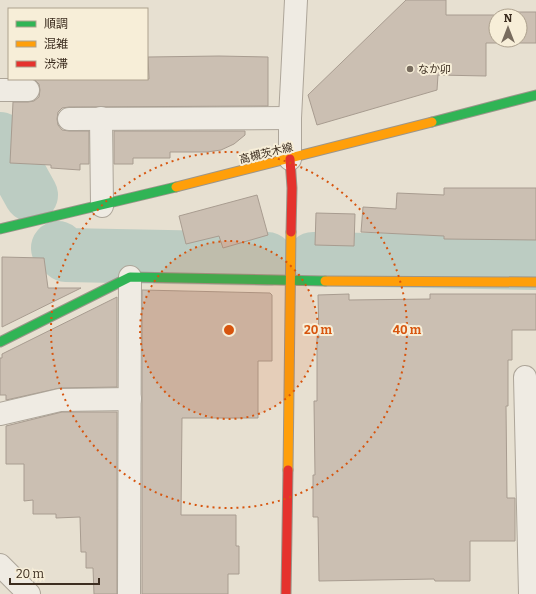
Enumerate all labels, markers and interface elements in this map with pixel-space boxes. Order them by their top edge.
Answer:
legend [8,8,148,80]
north arrow [488,8,528,48]
text: N [504,12,513,25]
text: 順調 [44,17,68,31]
text: 混雑 [44,37,68,51]
text: 渋滞 [44,57,68,71]
place label: なか卯 [418,63,451,76]
marker: なか卯 [405,64,415,74]
street label: 高槻茨木線 [238,141,294,166]
centre of rings [222,323,236,337]
text: 20 m [304,323,333,337]
text: 40 m [393,323,422,337]
scale bar [10,560,99,586]
text: 20 m [16,567,45,581]

